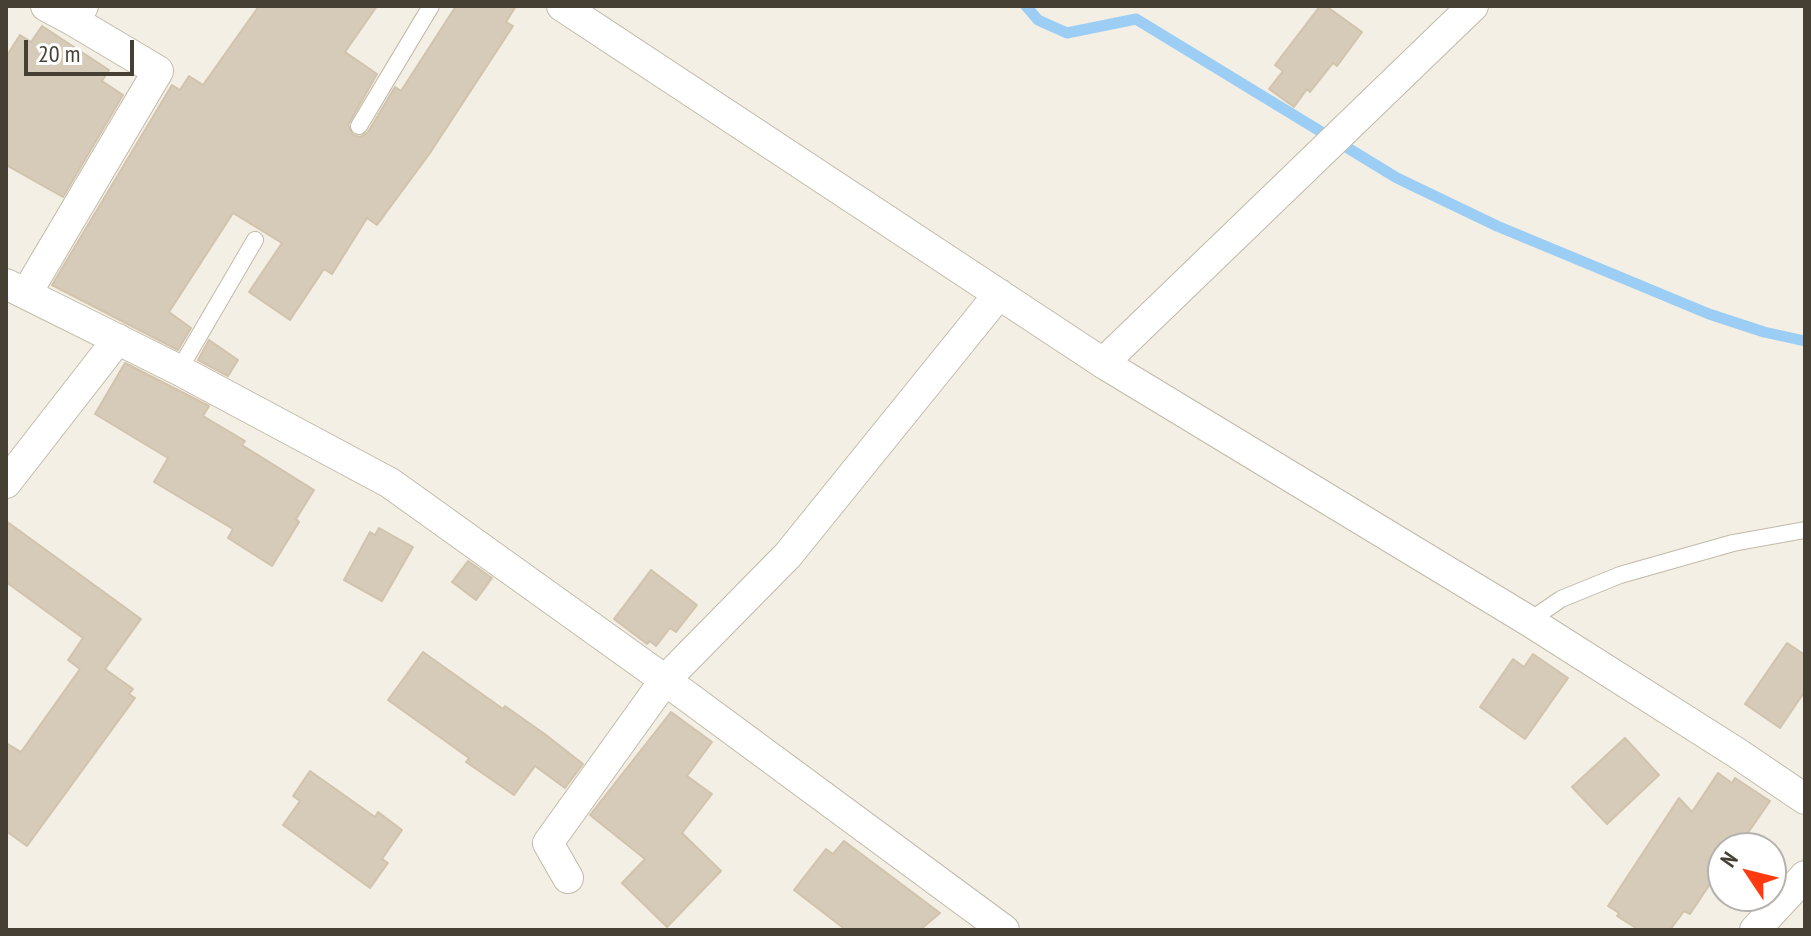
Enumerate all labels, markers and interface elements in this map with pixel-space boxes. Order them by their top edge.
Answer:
scale bar [28,24,138,74]
text: 20 m [38,38,80,69]
north arrow [1707,832,1787,912]
text: N [1714,846,1744,872]

